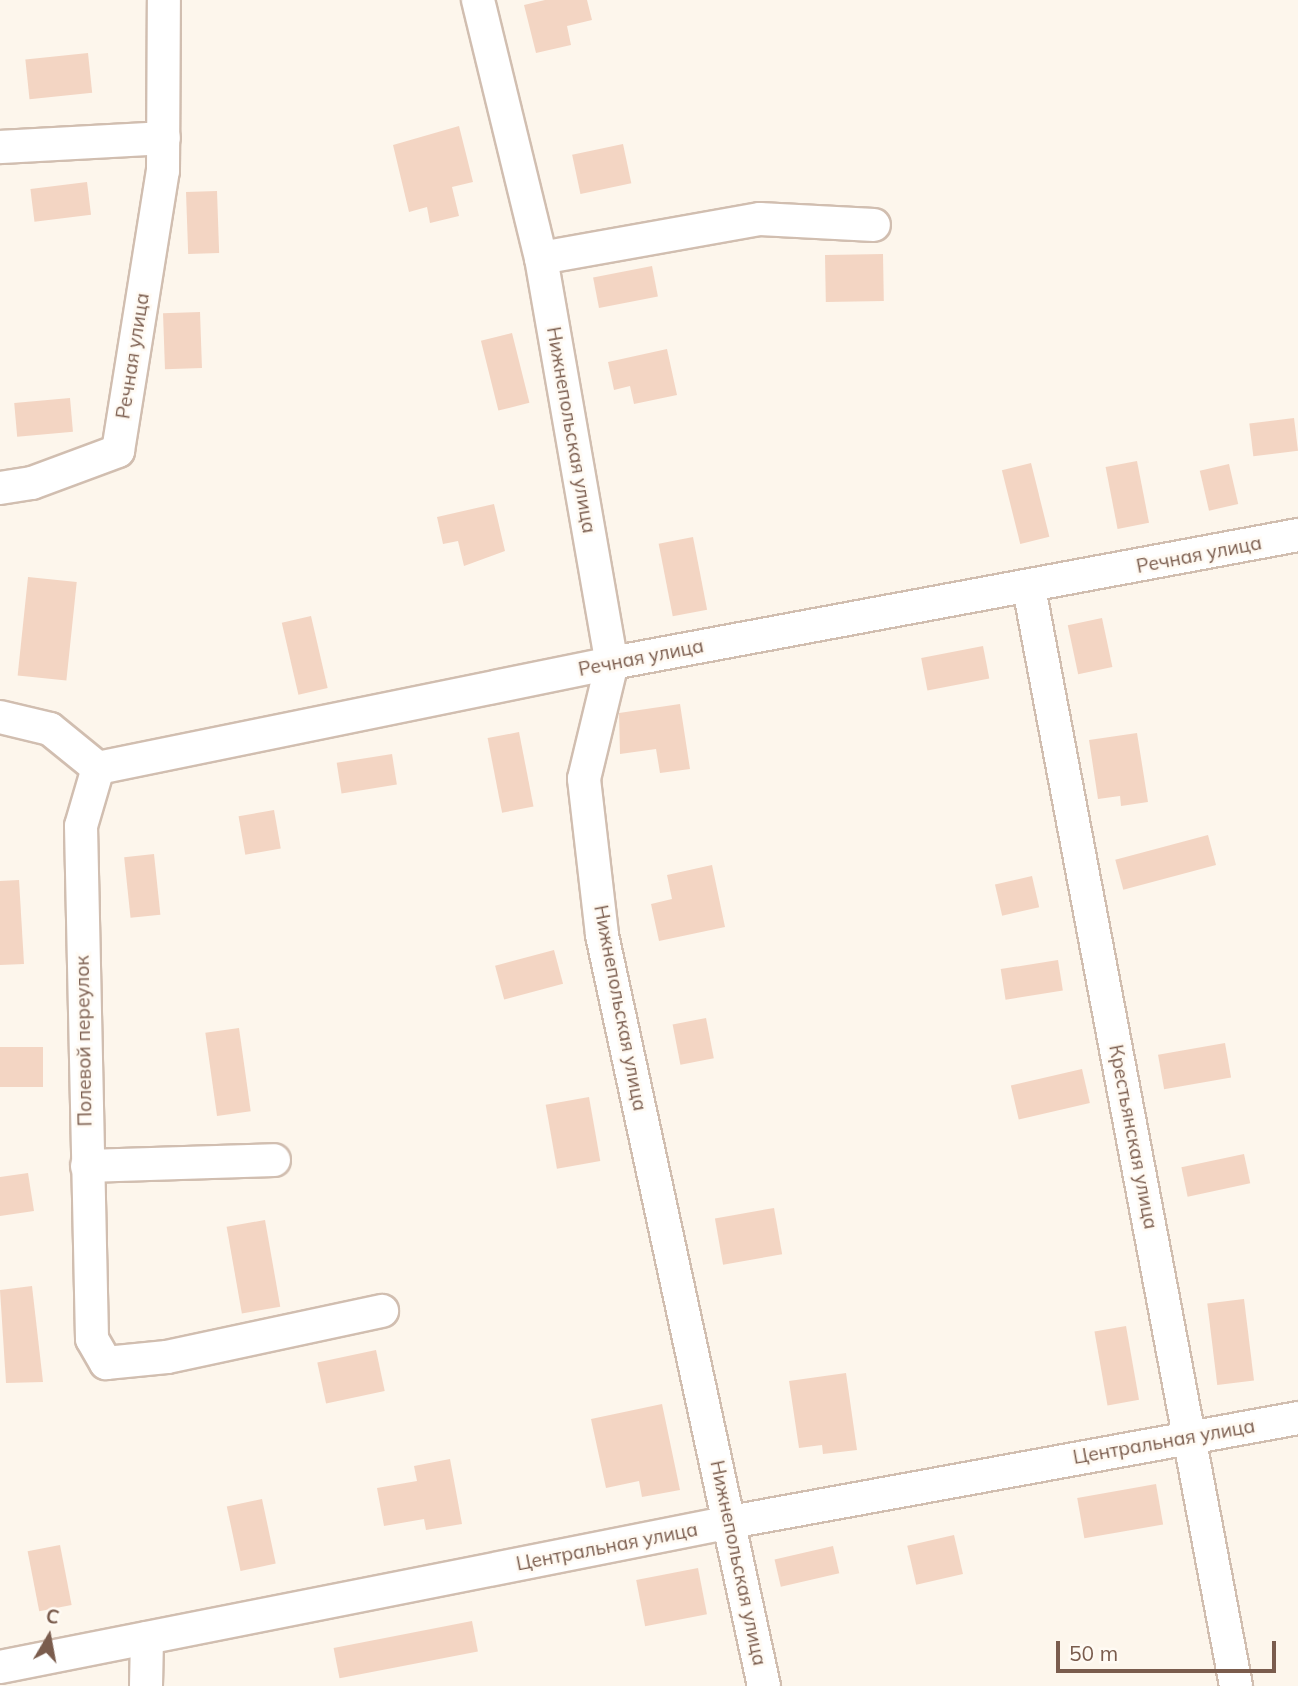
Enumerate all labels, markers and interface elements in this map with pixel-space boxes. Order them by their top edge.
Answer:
street label: Речная улица [112,292,154,420]
street label: Нижнепольская улица [542,325,600,535]
street label: Речная улица [1134,532,1264,578]
street label: Речная улица [576,635,706,681]
street label: Нижнепольская улица [589,903,651,1113]
street label: Полевой переулок [71,955,97,1127]
street label: Крестьянская улица [1104,1043,1162,1231]
street label: Центральная улица [1071,1415,1257,1469]
street label: Нижнепольская улица [705,1458,771,1668]
street label: Центральная улица [514,1518,700,1576]
north arrow [14,1602,84,1672]
text: С [44,1603,61,1629]
scale bar [1060,1626,1280,1670]
text: 50 m [1069,1640,1118,1666]

